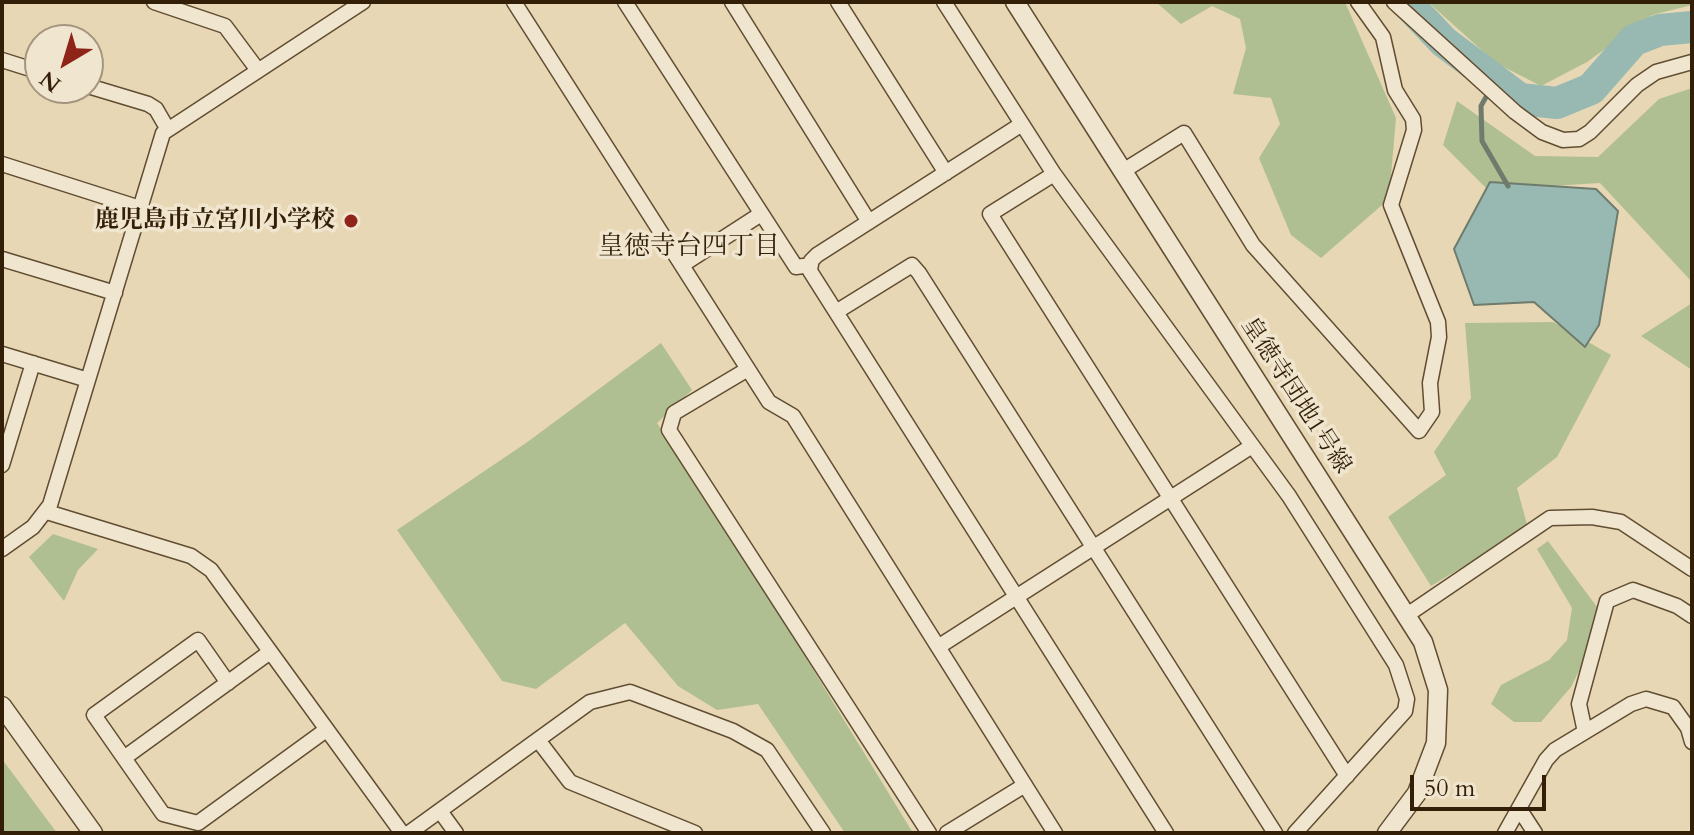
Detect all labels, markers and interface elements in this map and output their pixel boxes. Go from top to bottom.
north arrow [24,24,104,104]
text: N [34,64,67,99]
place label: 鹿児島市立宮川小学校 [95,207,335,235]
marker: 鹿児島市立宮川小学校 [342,212,360,230]
district label: 皇徳寺台四丁目 [598,232,780,264]
street label: 皇徳寺団地1号線 [1234,313,1356,479]
scale bar [1414,759,1550,809]
text: 50 m [1424,772,1475,805]

